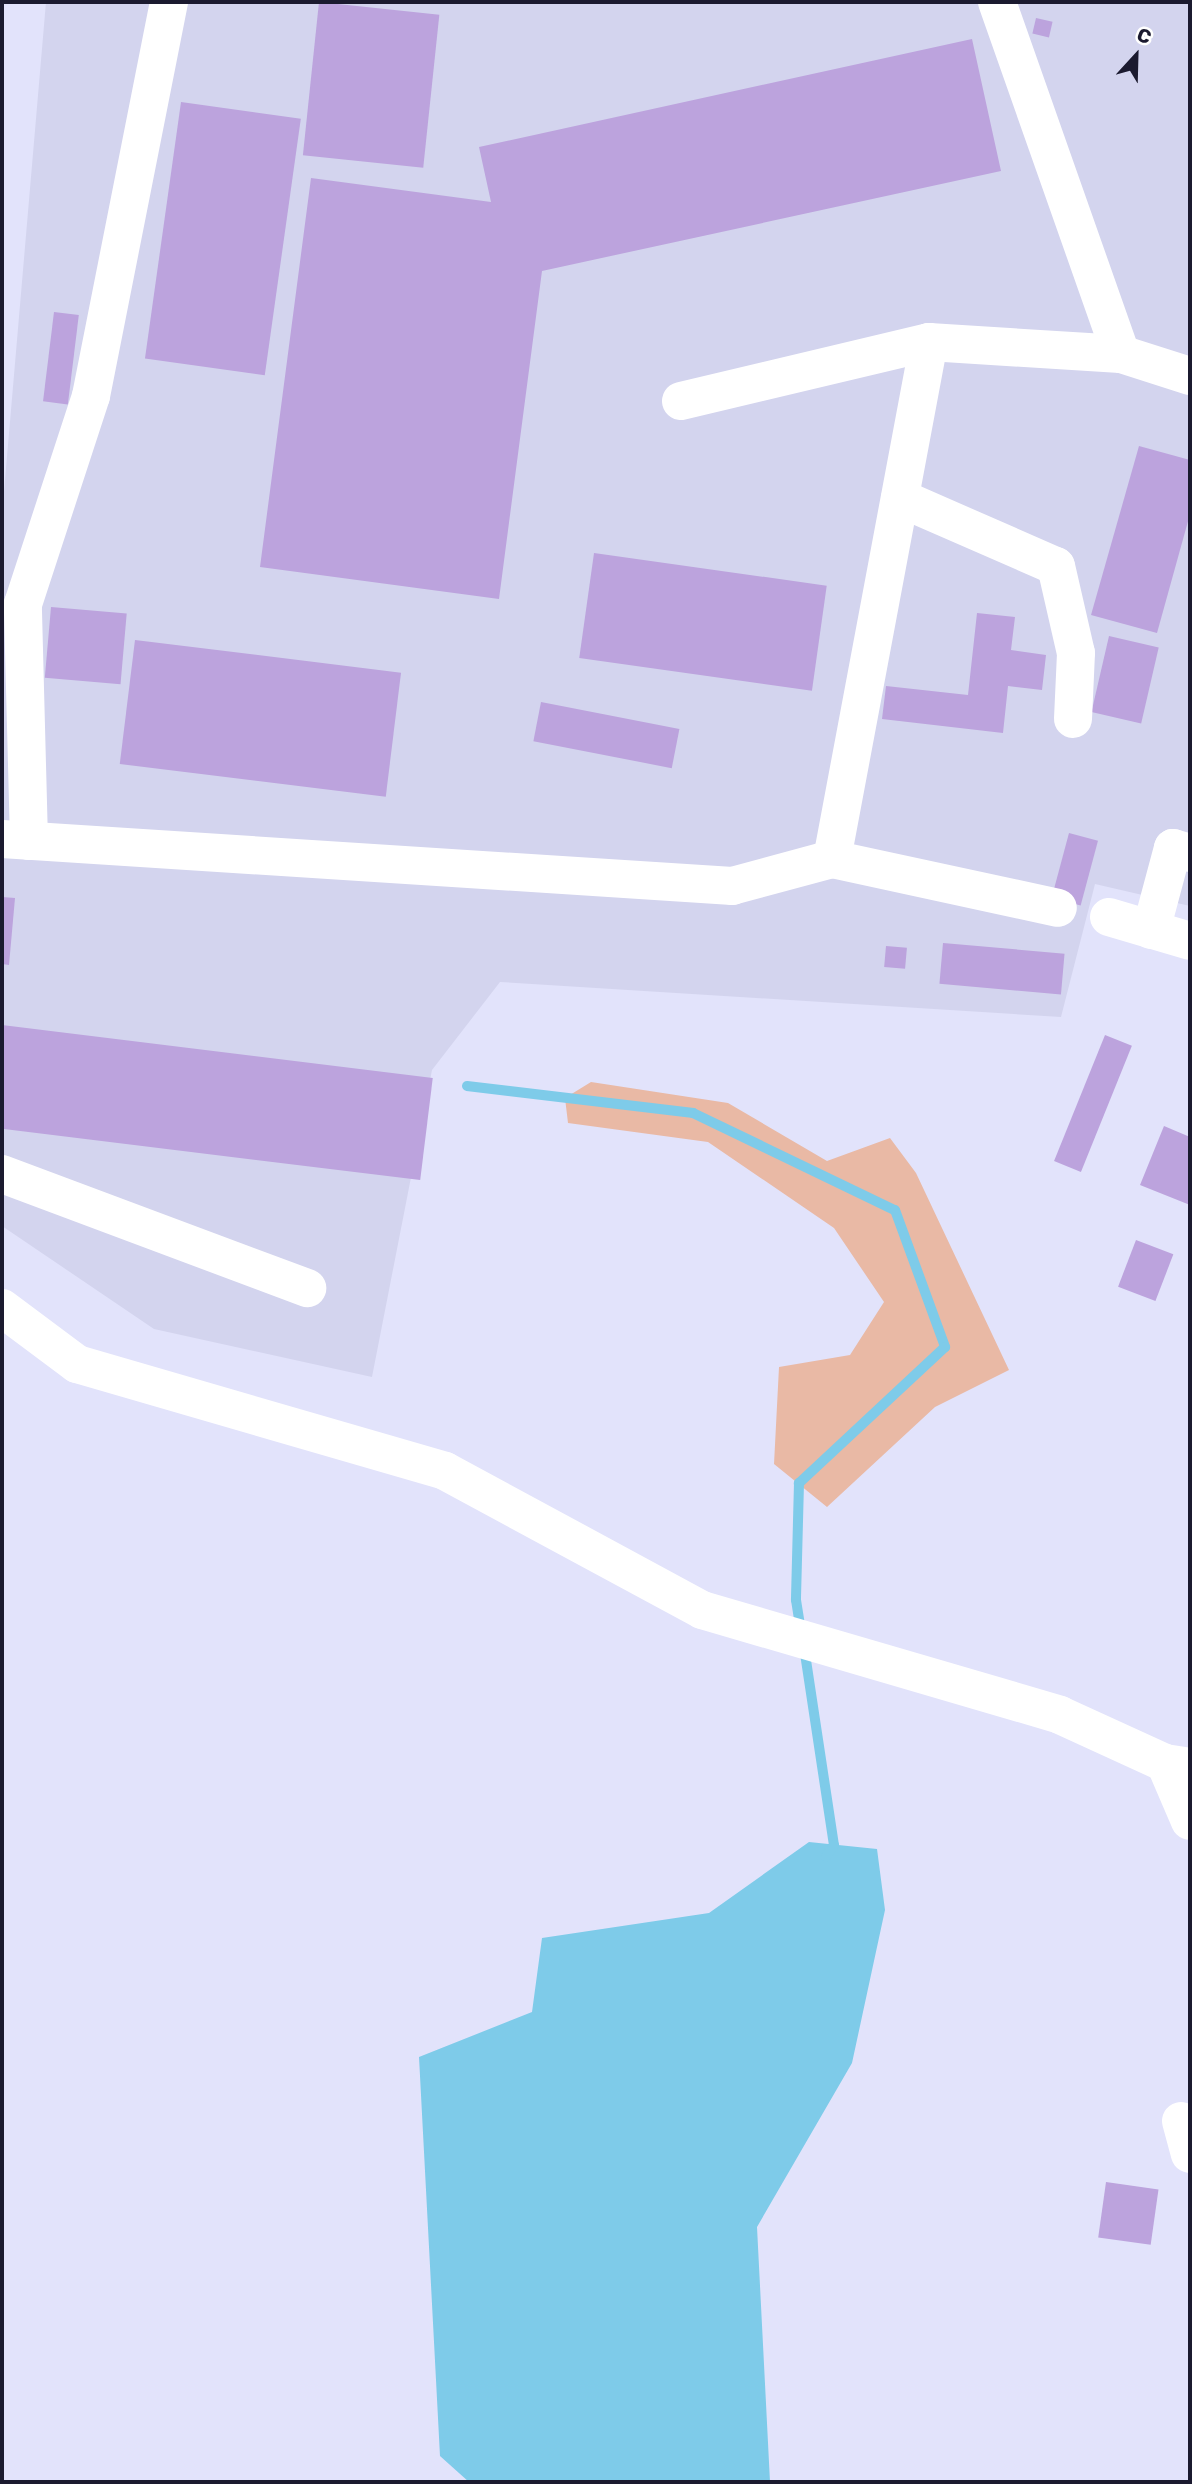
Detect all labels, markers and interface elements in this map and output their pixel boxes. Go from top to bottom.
north arrow [1101,21,1171,91]
text: С [1134,23,1155,49]

